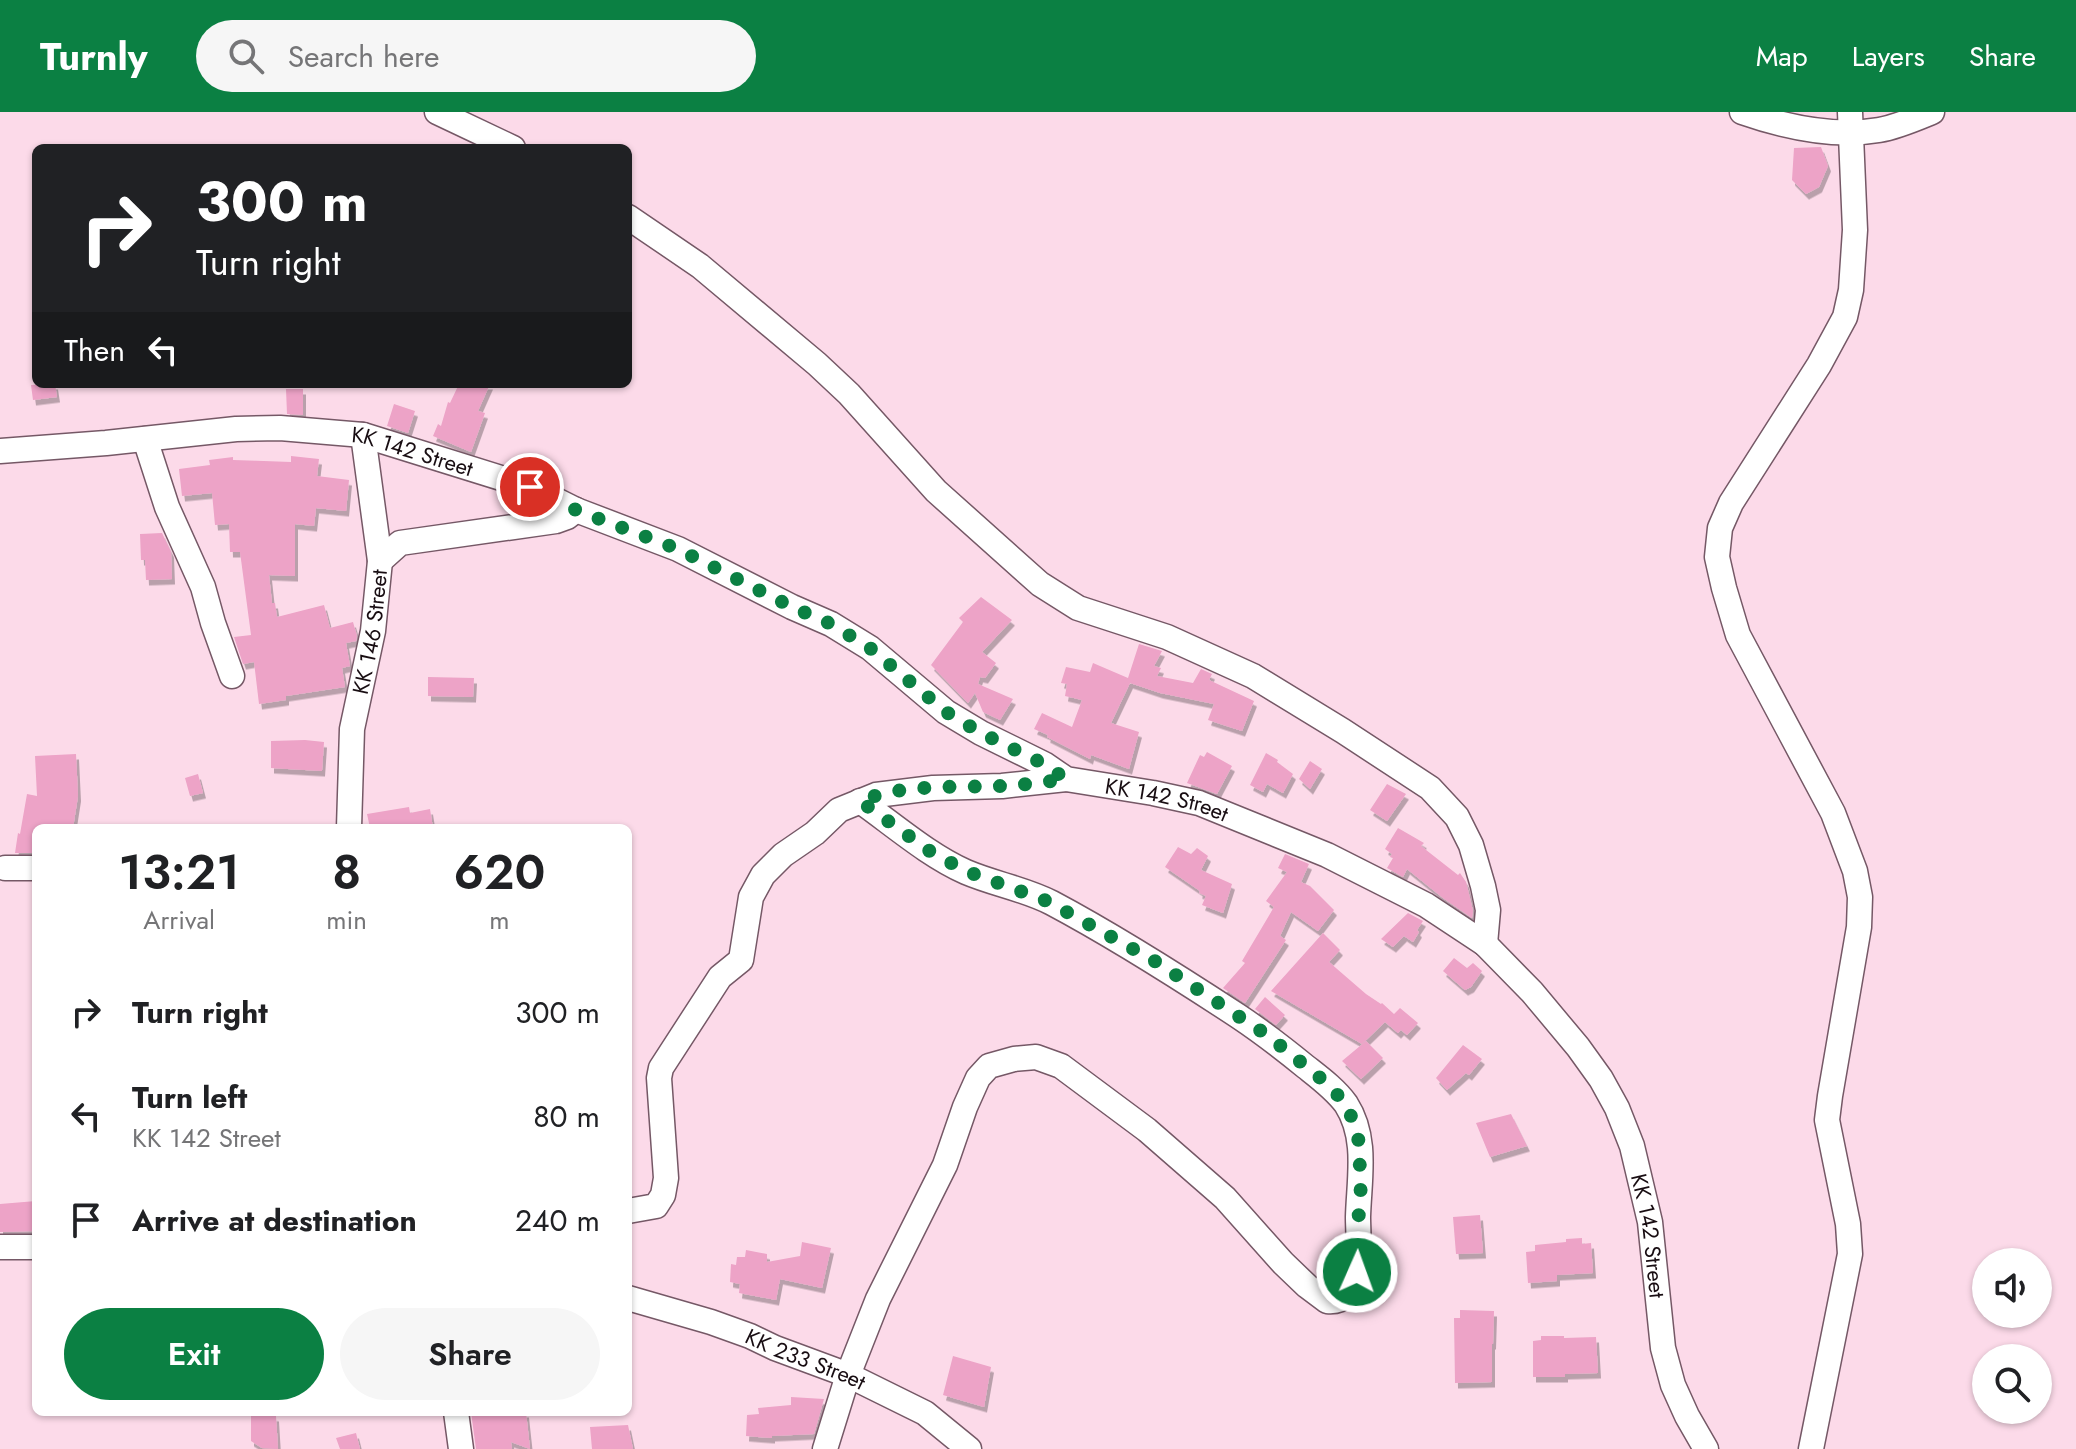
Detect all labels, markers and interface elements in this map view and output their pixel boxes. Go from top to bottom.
search box [196,20,756,92]
text: Turnly [40,29,148,84]
icon: search [224,34,268,78]
text: Search here [288,35,439,78]
text: Map [1756,36,1808,77]
text: Layers [1852,36,1925,77]
text: Share [1969,36,2036,77]
text: 300 m [196,161,368,242]
icon: right [64,176,168,280]
text: Turn right [196,236,341,288]
icon: left [141,328,185,372]
text: Then [64,329,125,372]
street label: KK 142 Street [350,418,478,485]
pin [496,453,564,521]
icon: arrive [508,465,552,509]
street label: KK 146 Street [344,567,395,697]
street label: KK 142 Street [1103,770,1234,830]
text: 13:21 [119,838,240,907]
text: 8 [332,838,361,907]
text: 620 [454,838,545,907]
text: Arrival [143,901,215,939]
text: min [326,901,367,939]
text: m [489,901,510,939]
icon: right [64,990,108,1034]
text: Turn right [132,991,268,1034]
text: 300 m [515,991,600,1034]
text: Turn left [132,1076,247,1119]
icon: left [64,1094,108,1138]
text: 80 m [533,1095,600,1138]
text: KK 142 Street [132,1119,281,1157]
street label: KK 142 Street [1623,1170,1674,1300]
icon: arrive [64,1198,108,1242]
text: Arrive at destination [132,1199,417,1242]
text: 240 m [515,1199,600,1242]
position arrow [1315,1230,1399,1314]
map controls [1972,1248,2052,1424]
button: sound [1972,1248,2052,1328]
button: Exit [64,1308,324,1400]
button: Share [340,1308,600,1400]
street label: KK 233 Street [740,1320,872,1398]
button: search [1972,1344,2052,1424]

